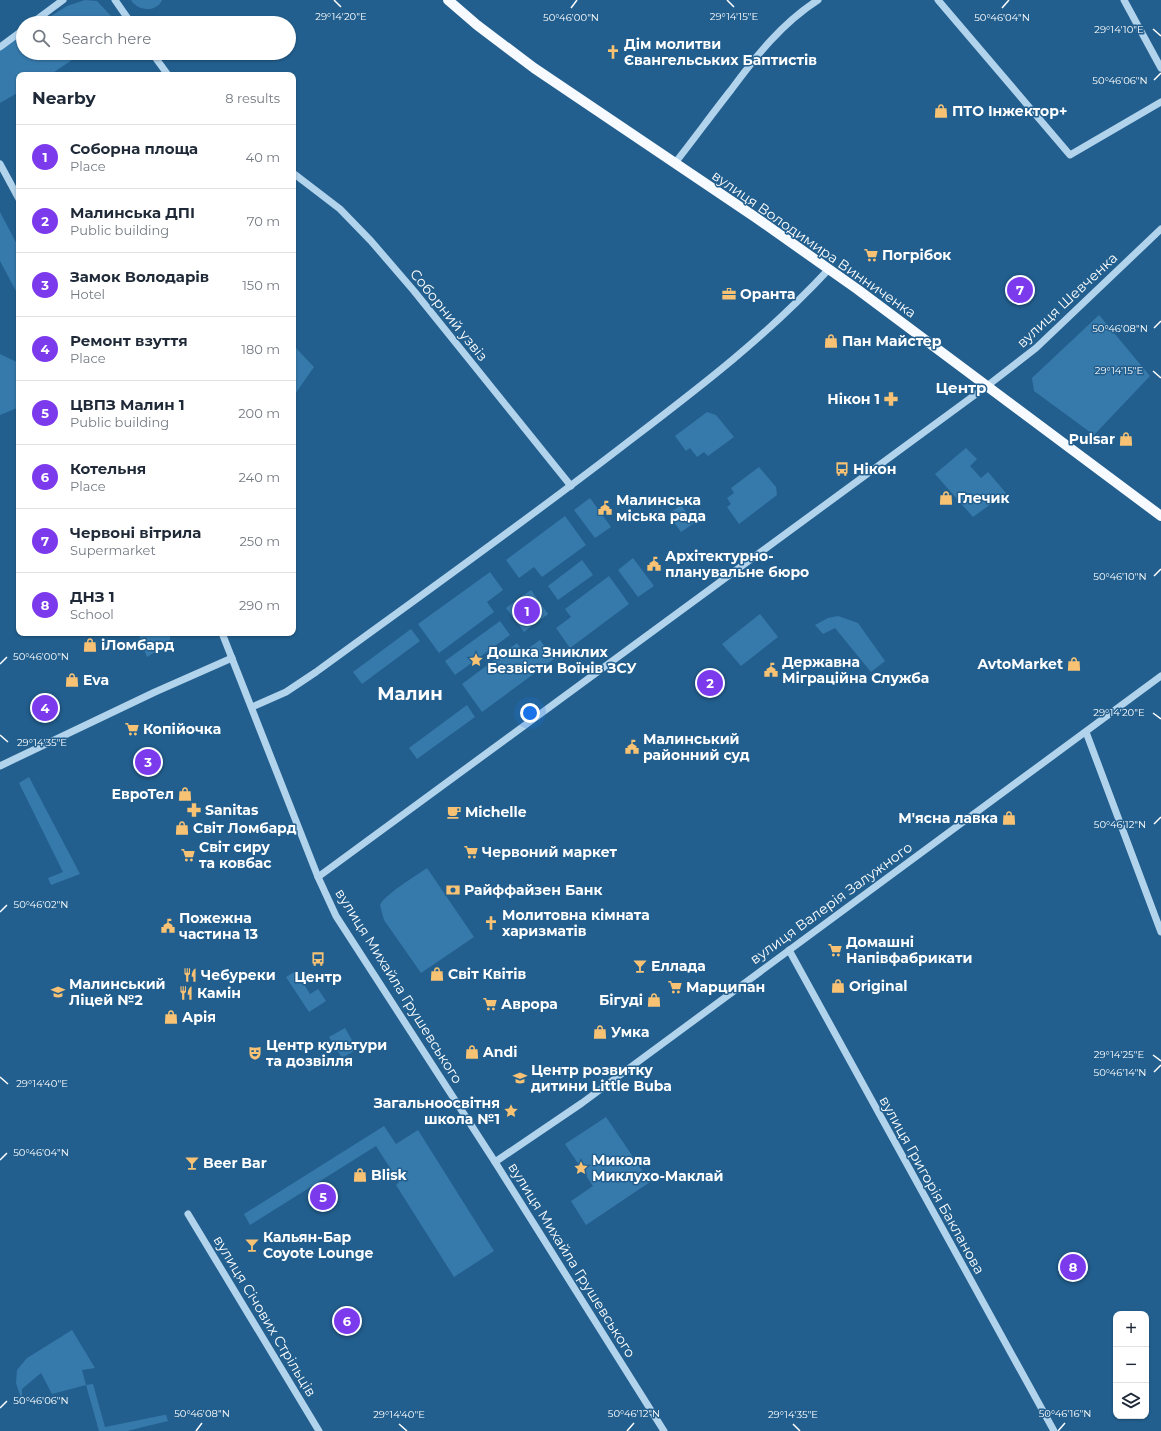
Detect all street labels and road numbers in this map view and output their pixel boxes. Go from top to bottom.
street label: вулиця Володимира Винниченка [708,166,920,322]
street label: вулиця Шевченка [1013,249,1121,351]
street label: Соборний узвіз [406,265,492,365]
street label: вулиця Валерія Залужного [746,838,916,968]
street label: вулиця Михайла Грушевського [331,885,467,1087]
street label: вулиця Григорія Бакланова [875,1093,989,1277]
street label: вулиця Михайла Грушевського [504,1159,640,1361]
street label: вулиця Січових Стрільців [210,1232,320,1400]

